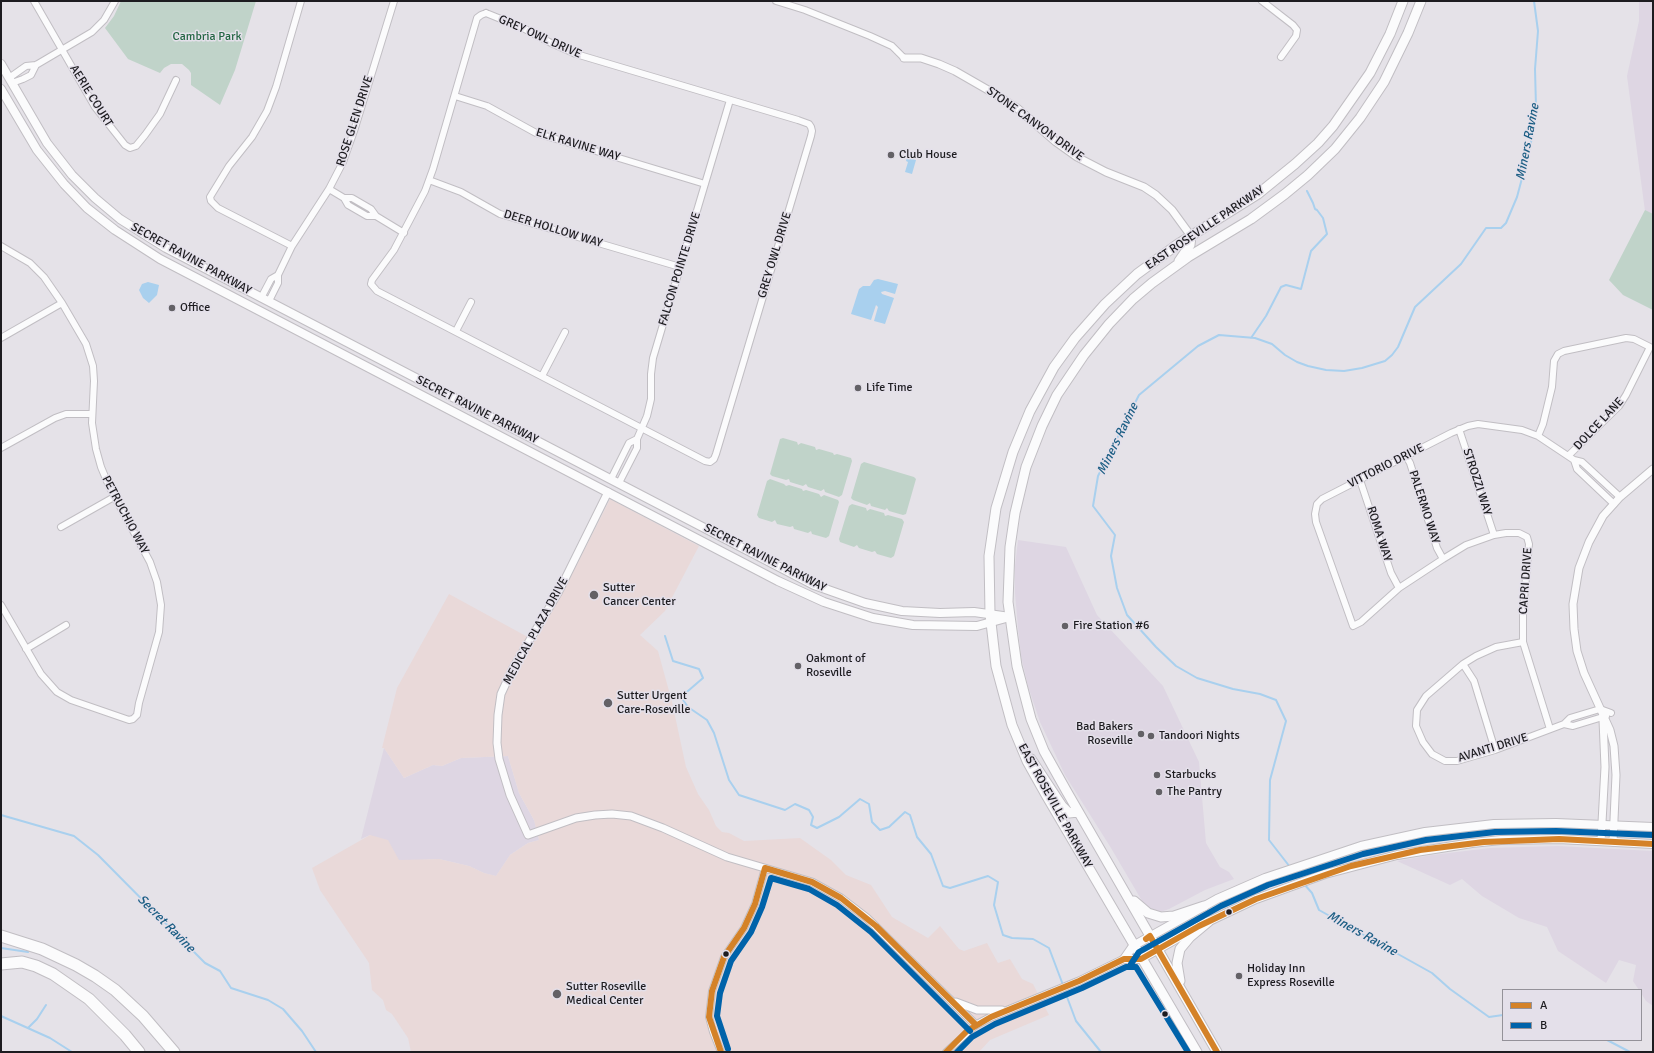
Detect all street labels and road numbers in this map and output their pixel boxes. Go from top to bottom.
street label: GREY OWL DRIVE [496,12,584,62]
street label: AERIE COURT [66,62,116,130]
street label: ROSE GLEN DRIVE [334,74,376,168]
street label: STONE CANYON DRIVE [984,84,1086,164]
street label: ELK RAVINE WAY [534,125,622,165]
street label: EAST ROSEVILLE PARKWAY [1143,183,1267,273]
street label: DEER HOLLOW WAY [502,207,604,251]
street label: FALCON POINTE DRIVE [656,210,704,328]
street label: GREY OWL DRIVE [755,210,795,300]
street label: SECRET RAVINE PARKWAY [128,220,254,298]
street label: SECRET RAVINE PARKWAY [413,373,541,447]
street label: DOLCE LANE [1571,395,1627,453]
street label: VITTORIO DRIVE [1345,441,1427,491]
street label: STROZZI WAY [1459,447,1495,517]
street label: PALERMO WAY [1405,468,1443,546]
street label: PETRUCHIO WAY [98,473,152,557]
street label: ROMA WAY [1363,505,1395,563]
street label: SECRET RAVINE PARKWAY [701,521,829,595]
street label: CAPRI DRIVE [1516,547,1536,615]
street label: MEDICAL PLAZA DRIVE [501,575,571,687]
street label: AVANTI DRIVE [1456,730,1530,766]
street label: EAST ROSEVILLE PARKWAY [1015,741,1095,871]

